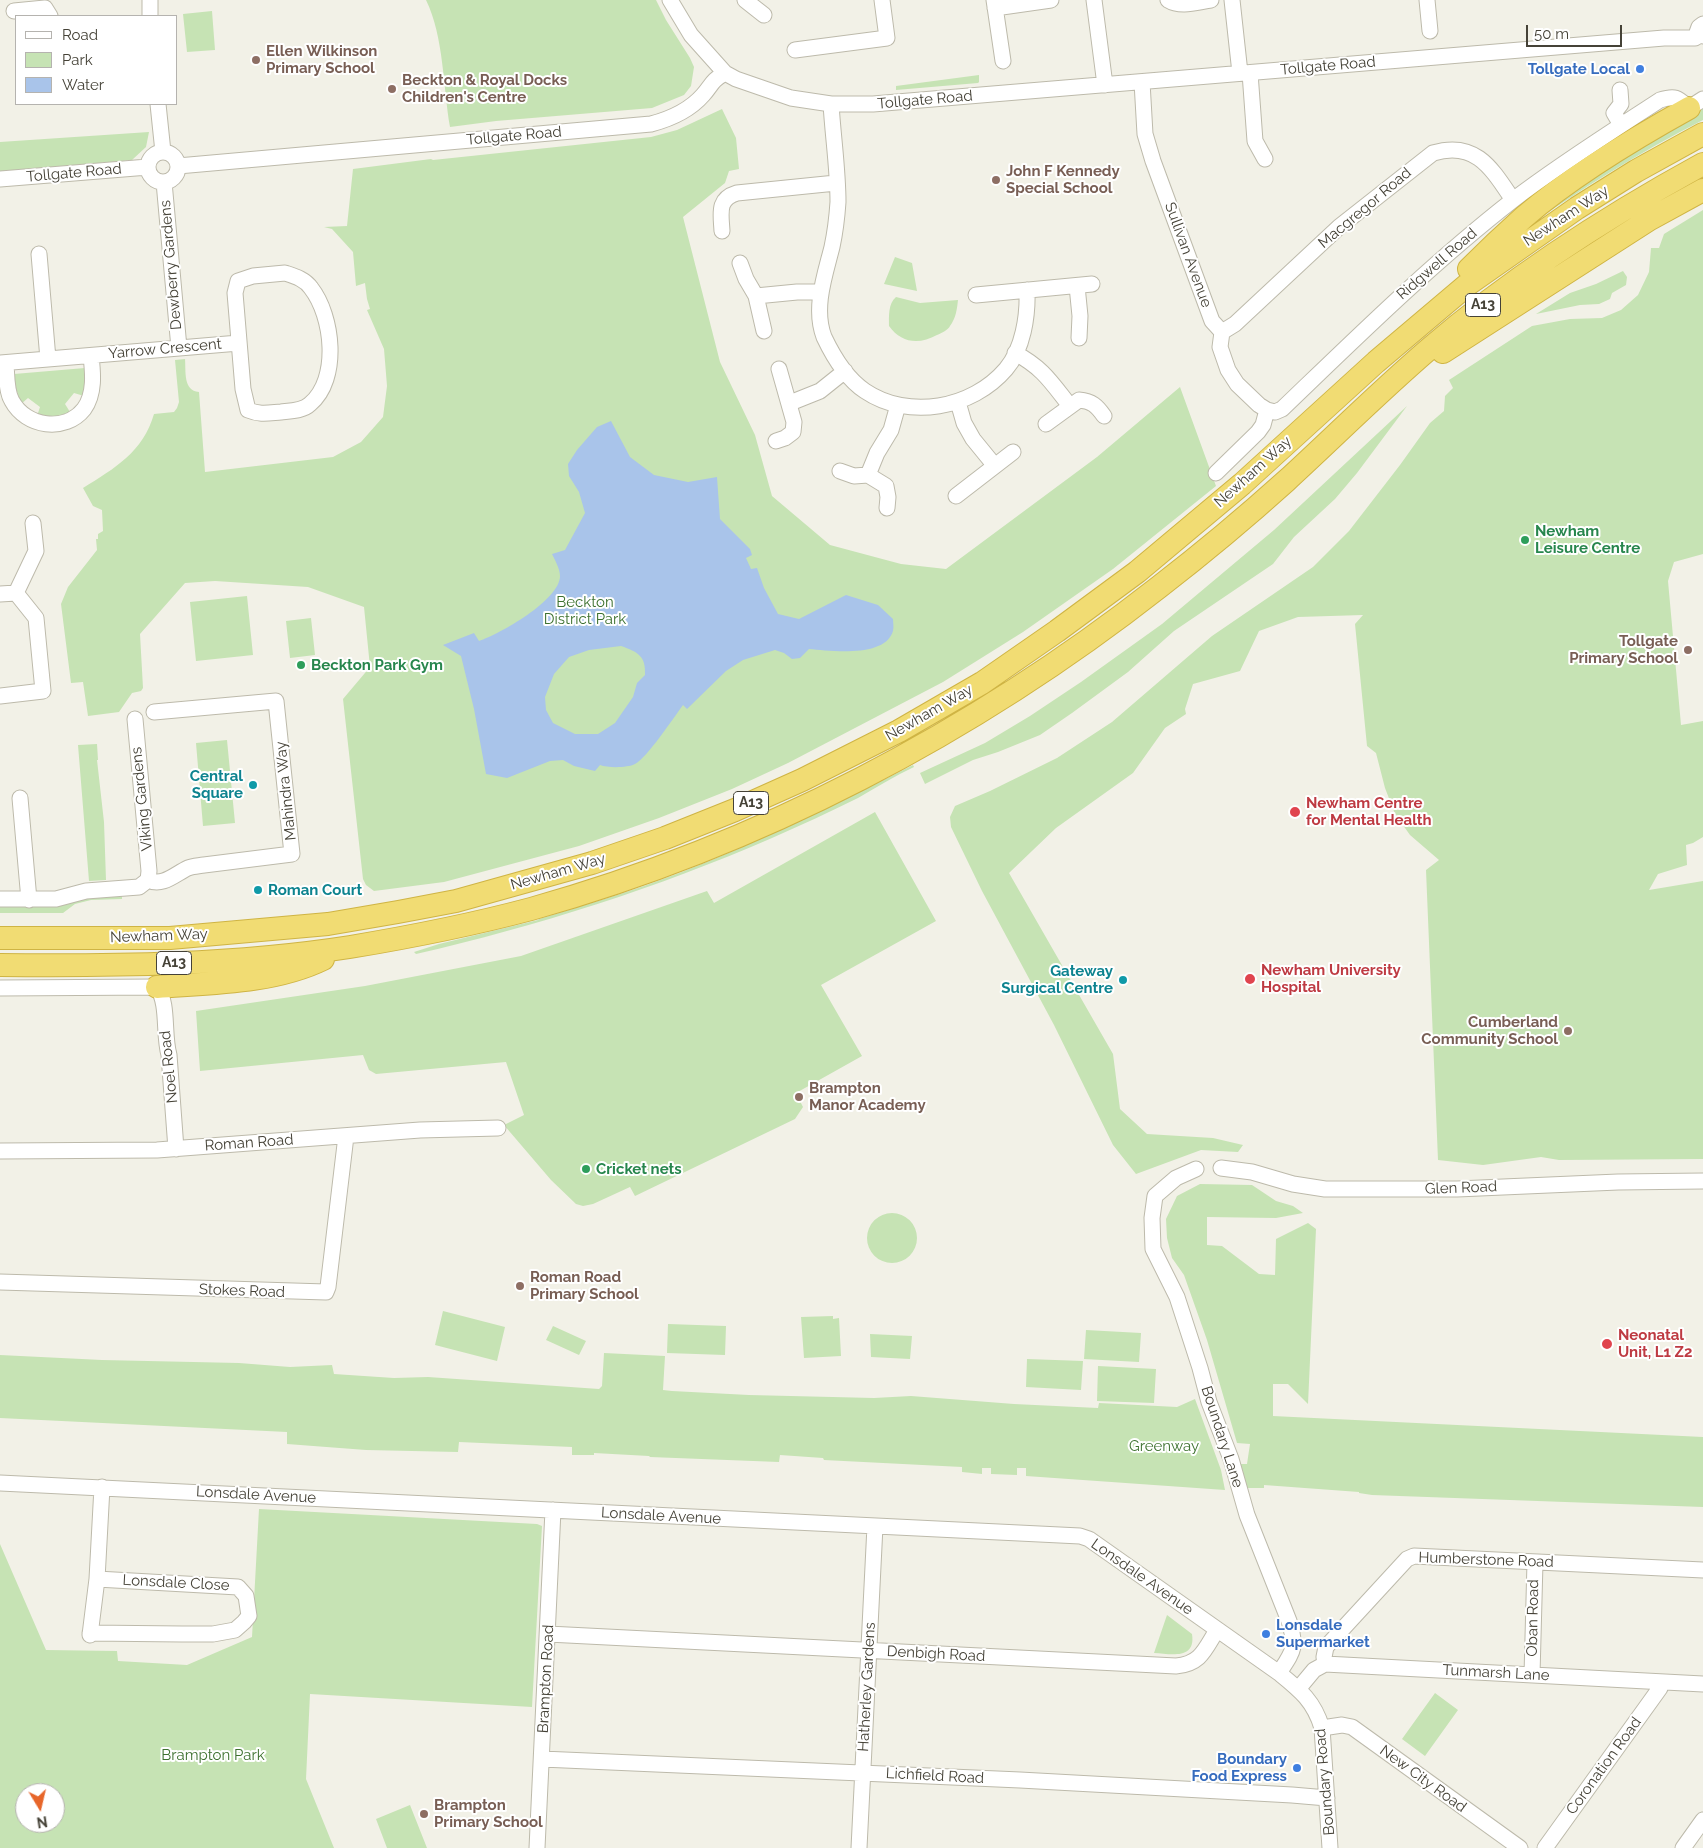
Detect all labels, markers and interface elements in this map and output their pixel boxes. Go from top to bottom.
legend [15,15,178,105]
scale bar [1528,15,1624,47]
text: 50 m [1534,25,1569,43]
text: Road [62,26,98,44]
place label: Ellen Wilkinson Primary School [266,42,377,77]
text: Park [62,51,93,69]
street label: Tollgate Road [1280,53,1376,79]
marker: Ellen Wilkinson Primary School [250,54,262,66]
place label: Tollgate Local [1528,60,1630,78]
marker: Tollgate Local [1634,63,1646,75]
place label: Beckton & Royal Docks Children's Centre [402,71,567,106]
text: Water [62,76,104,94]
marker: Beckton & Royal Docks Children's Centre [386,83,398,95]
street label: Tollgate Road [877,87,973,113]
street label: Tollgate Road [466,123,562,149]
street label: Tollgate Road [26,160,122,186]
place label: John F Kennedy Special School [1006,162,1120,197]
street label: Macgregor Road [1315,164,1415,252]
marker: John F Kennedy Special School [990,174,1002,186]
street label: Newham Way [1520,182,1612,250]
street label: Dewberry Gardens [156,199,186,331]
street label: Sullivan Avenue [1161,200,1215,310]
street label: Ridgwell Road [1393,224,1481,304]
road number: A13 [1466,294,1500,316]
street label: Yarrow Crescent [108,335,222,363]
street label: Newham Way [1211,433,1295,511]
place label: Newham Leisure Centre [1535,522,1640,557]
marker: Newham Leisure Centre [1519,534,1531,546]
park label: Beckton District Park [544,593,626,628]
place label: Tollgate Primary School [1569,632,1678,667]
marker: Tollgate Primary School [1682,644,1694,656]
place label: Beckton Park Gym [311,656,443,674]
marker: Beckton Park Gym [295,659,307,671]
street label: Newham Way [882,681,976,745]
street label: Mahindra Way [272,741,300,841]
street label: Viking Gardens [128,746,156,852]
place label: Central Square [190,767,243,802]
marker: Central Square [247,779,259,791]
road number: A13 [734,791,768,814]
place label: Newham Centre for Mental Health [1306,794,1432,829]
marker: Newham Centre for Mental Health [1288,805,1302,819]
street label: Newham Way [509,850,607,894]
place label: Roman Court [268,881,362,899]
marker: Roman Court [252,884,264,896]
street label: Newham Way [110,925,208,947]
road number: A13 [156,951,192,974]
place label: Newham University Hospital [1261,961,1401,996]
place label: Gateway Surgical Centre [1001,962,1113,997]
marker: Newham University Hospital [1243,972,1257,986]
marker: Gateway Surgical Centre [1117,974,1129,986]
place label: Cumberland Community School [1421,1013,1558,1048]
marker: Cumberland Community School [1562,1025,1574,1037]
street label: Noel Road [156,1030,182,1104]
place label: Brampton Manor Academy [809,1079,926,1114]
marker: Brampton Manor Academy [793,1091,805,1103]
street label: Roman Road [204,1131,294,1155]
place label: Cricket nets [596,1160,682,1178]
marker: Cricket nets [580,1163,592,1175]
street label: Glen Road [1425,1178,1497,1198]
place label: Roman Road Primary School [530,1268,639,1303]
marker: Roman Road Primary School [514,1280,526,1292]
street label: Stokes Road [199,1281,285,1301]
place label: Neonatal Unit, L1 Z2 [1618,1326,1692,1361]
marker: Neonatal Unit, L1 Z2 [1600,1337,1614,1351]
street label: Boundary Lane [1197,1384,1247,1490]
park label: Greenway [1129,1437,1199,1455]
street label: Lonsdale Avenue [195,1483,317,1507]
street label: Lonsdale Avenue [600,1504,722,1528]
street label: Lonsdale Avenue [1088,1535,1196,1619]
street label: Humberstone Road [1418,1549,1554,1571]
street label: Lonsdale Close [122,1571,230,1595]
street label: Oban Road [1523,1579,1543,1657]
place label: Lonsdale Supermarket [1276,1616,1370,1651]
street label: Hatherley Gardens [855,1622,879,1752]
street label: Brampton Road [534,1624,558,1734]
marker: Lonsdale Supermarket [1260,1628,1272,1640]
street label: Denbigh Road [886,1642,986,1666]
street label: Tunmarsh Lane [1442,1661,1550,1685]
street label: Coronation Road [1563,1714,1645,1818]
street label: Boundary Road [1311,1728,1339,1836]
street label: New City Road [1376,1742,1470,1816]
park label: Brampton Park [161,1746,265,1764]
place label: Boundary Food Express [1191,1750,1287,1785]
marker: Boundary Food Express [1291,1762,1303,1774]
street label: Lichfield Road [885,1764,985,1788]
north arrow [15,1783,65,1833]
place label: Brampton Primary School [434,1796,543,1831]
marker: Brampton Primary School [418,1808,430,1820]
text: N [36,1813,49,1831]

